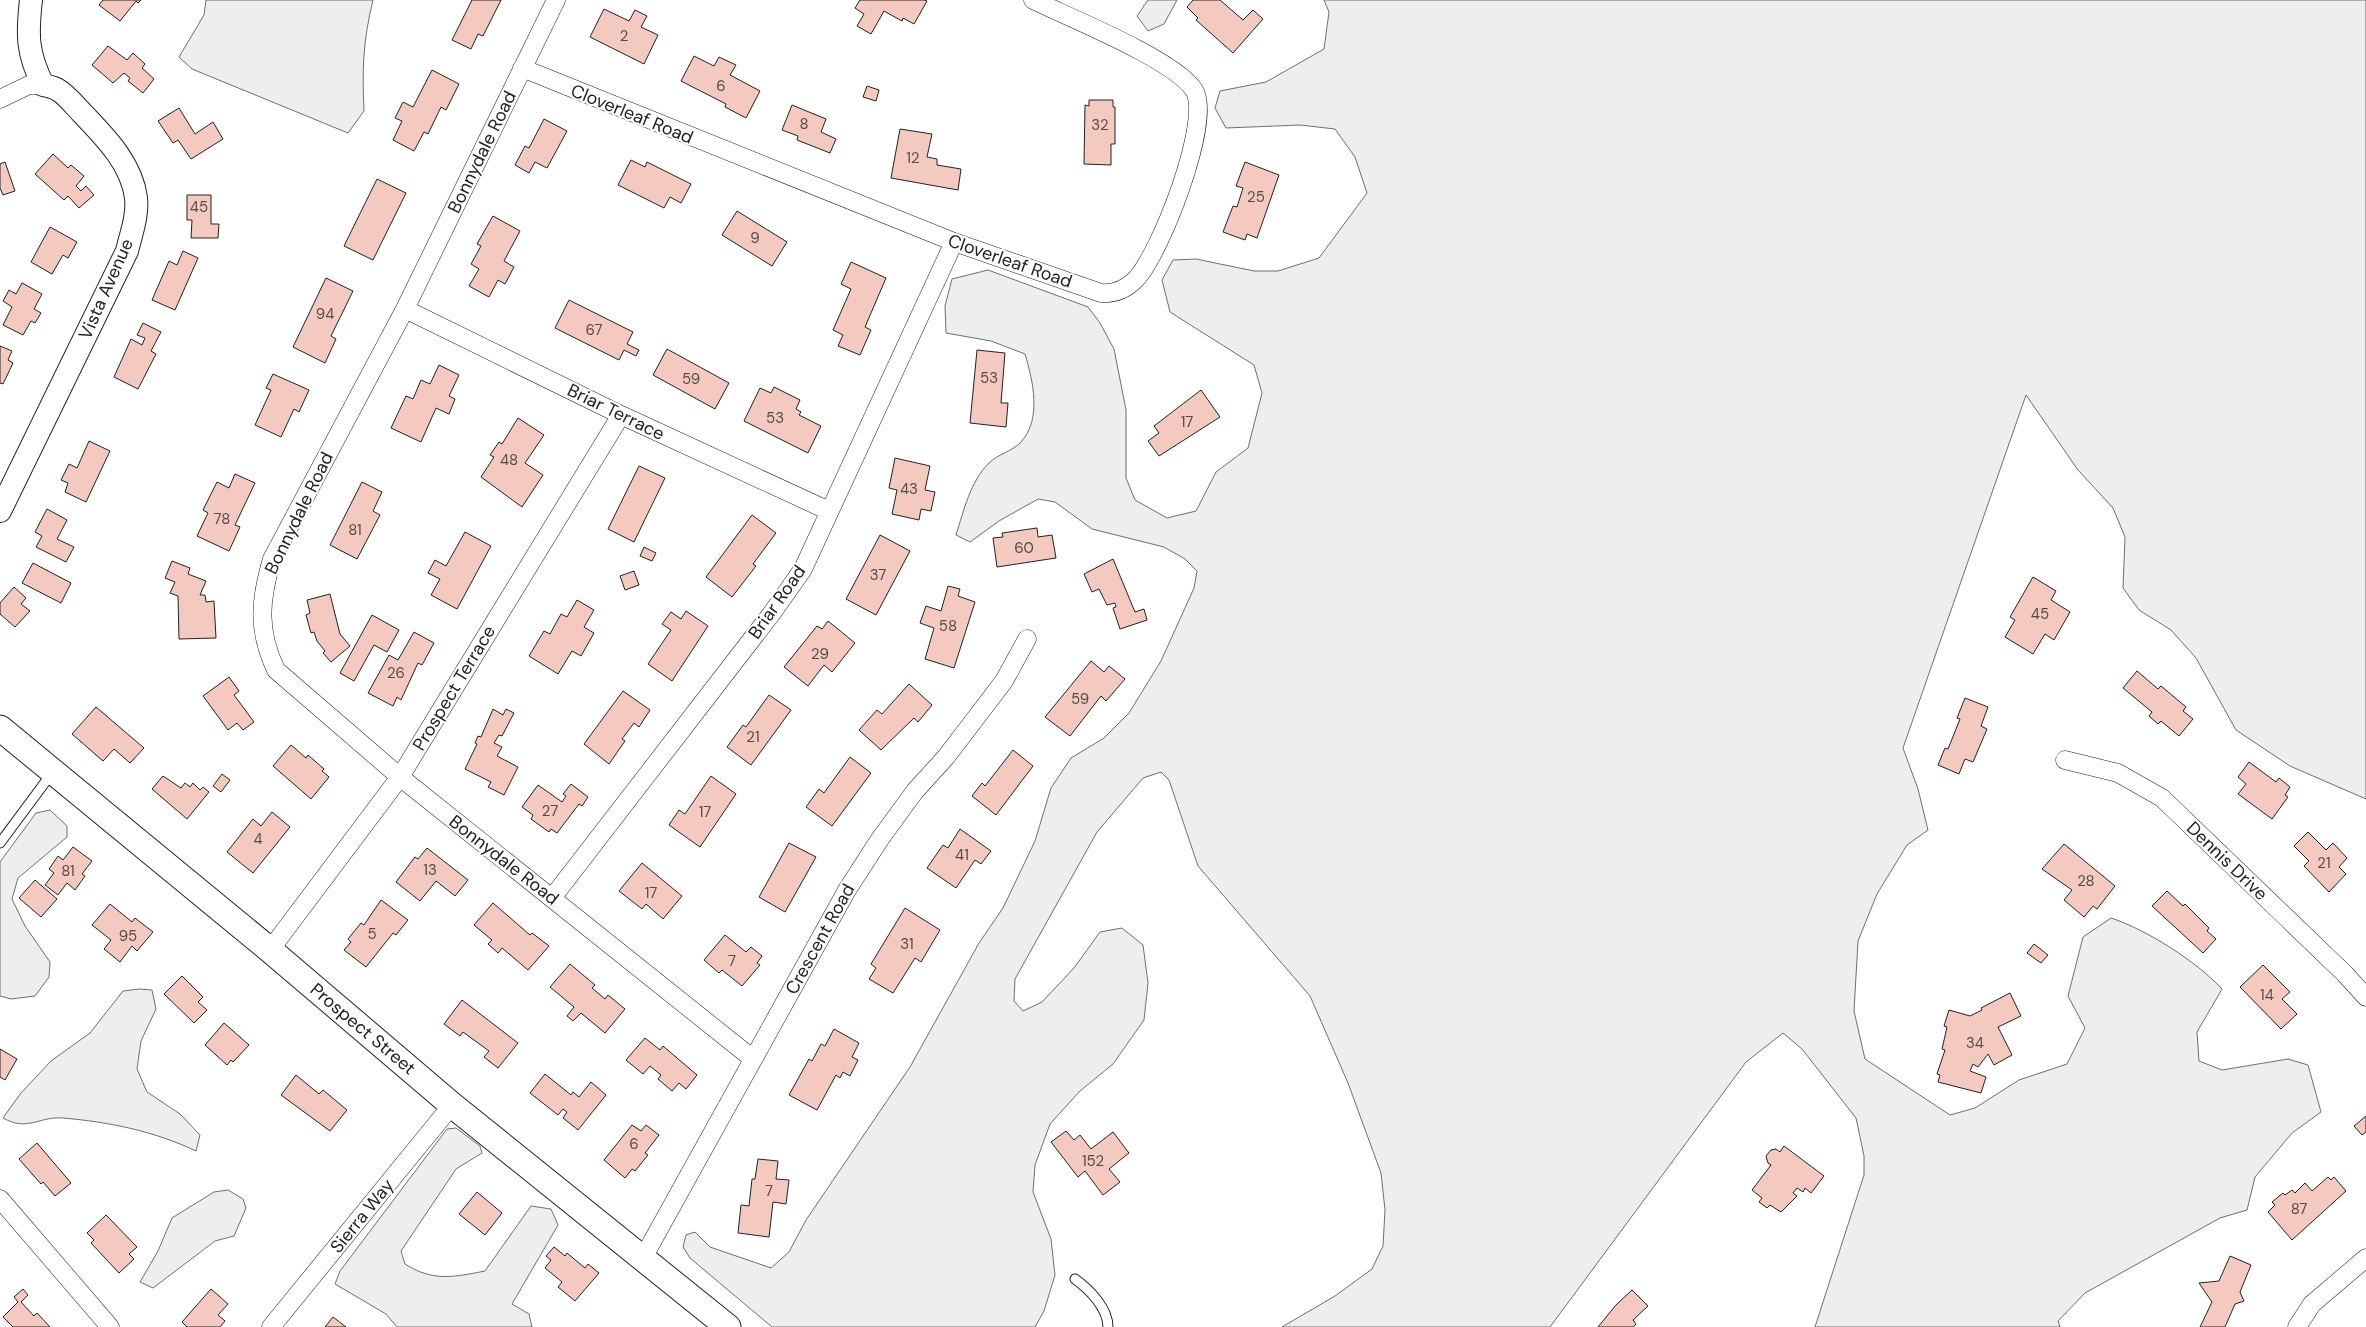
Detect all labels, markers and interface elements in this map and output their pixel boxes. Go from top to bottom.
house number: 2 [620,26,628,46]
house number: 6 [716,76,726,96]
street label: Cloverleaf Road [567,79,697,149]
street label: Bonnydale Road [442,87,522,217]
house number: 8 [799,114,809,134]
house number: 32 [1091,115,1109,135]
house number: 12 [906,148,920,168]
house number: 25 [1247,187,1265,207]
house number: 45 [190,197,208,217]
house number: 9 [750,228,760,248]
street label: Cloverleaf Road [945,229,1075,293]
street label: Vista Avenue [73,235,139,343]
house number: 94 [316,304,334,324]
house number: 67 [585,320,603,340]
house number: 53 [980,368,998,388]
house number: 59 [682,369,700,389]
street label: Briar Terrace [563,378,669,446]
house number: 53 [766,408,784,428]
house number: 17 [1181,412,1193,432]
street label: Bonnydale Road [259,448,339,578]
house number: 48 [500,450,518,470]
house number: 43 [900,479,918,499]
house number: 78 [214,509,230,529]
house number: 81 [348,520,362,540]
house number: 60 [1014,538,1034,558]
street label: Briar Road [743,560,811,644]
house number: 37 [870,565,886,585]
house number: 45 [2031,604,2049,624]
house number: 58 [939,616,957,636]
street label: Prospect Terrace [407,621,501,755]
house number: 29 [811,644,829,664]
house number: 26 [387,663,405,683]
house number: 59 [1071,689,1089,709]
house number: 21 [746,727,760,747]
house number: 27 [542,801,558,821]
house number: 17 [699,802,711,822]
street label: Bonnydale Road [444,810,564,910]
street label: Dennis Drive [2181,816,2273,906]
house number: 4 [253,829,263,849]
house number: 41 [955,845,969,865]
house number: 21 [2317,853,2331,873]
house number: 13 [423,860,437,880]
house number: 81 [61,861,75,881]
house number: 28 [2077,871,2095,891]
street label: Crescent Road [780,879,860,999]
house number: 17 [645,883,657,903]
house number: 5 [367,924,377,944]
house number: 95 [119,926,137,946]
house number: 31 [900,934,914,954]
house number: 7 [728,951,736,971]
street label: Prospect Street [305,978,421,1080]
house number: 14 [2260,985,2274,1005]
house number: 34 [1966,1033,1984,1053]
house number: 6 [629,1134,639,1154]
house number: 152 [1082,1151,1104,1171]
street label: Sierra Way [325,1174,399,1258]
house number: 7 [765,1181,773,1201]
house number: 87 [2291,1199,2307,1219]

